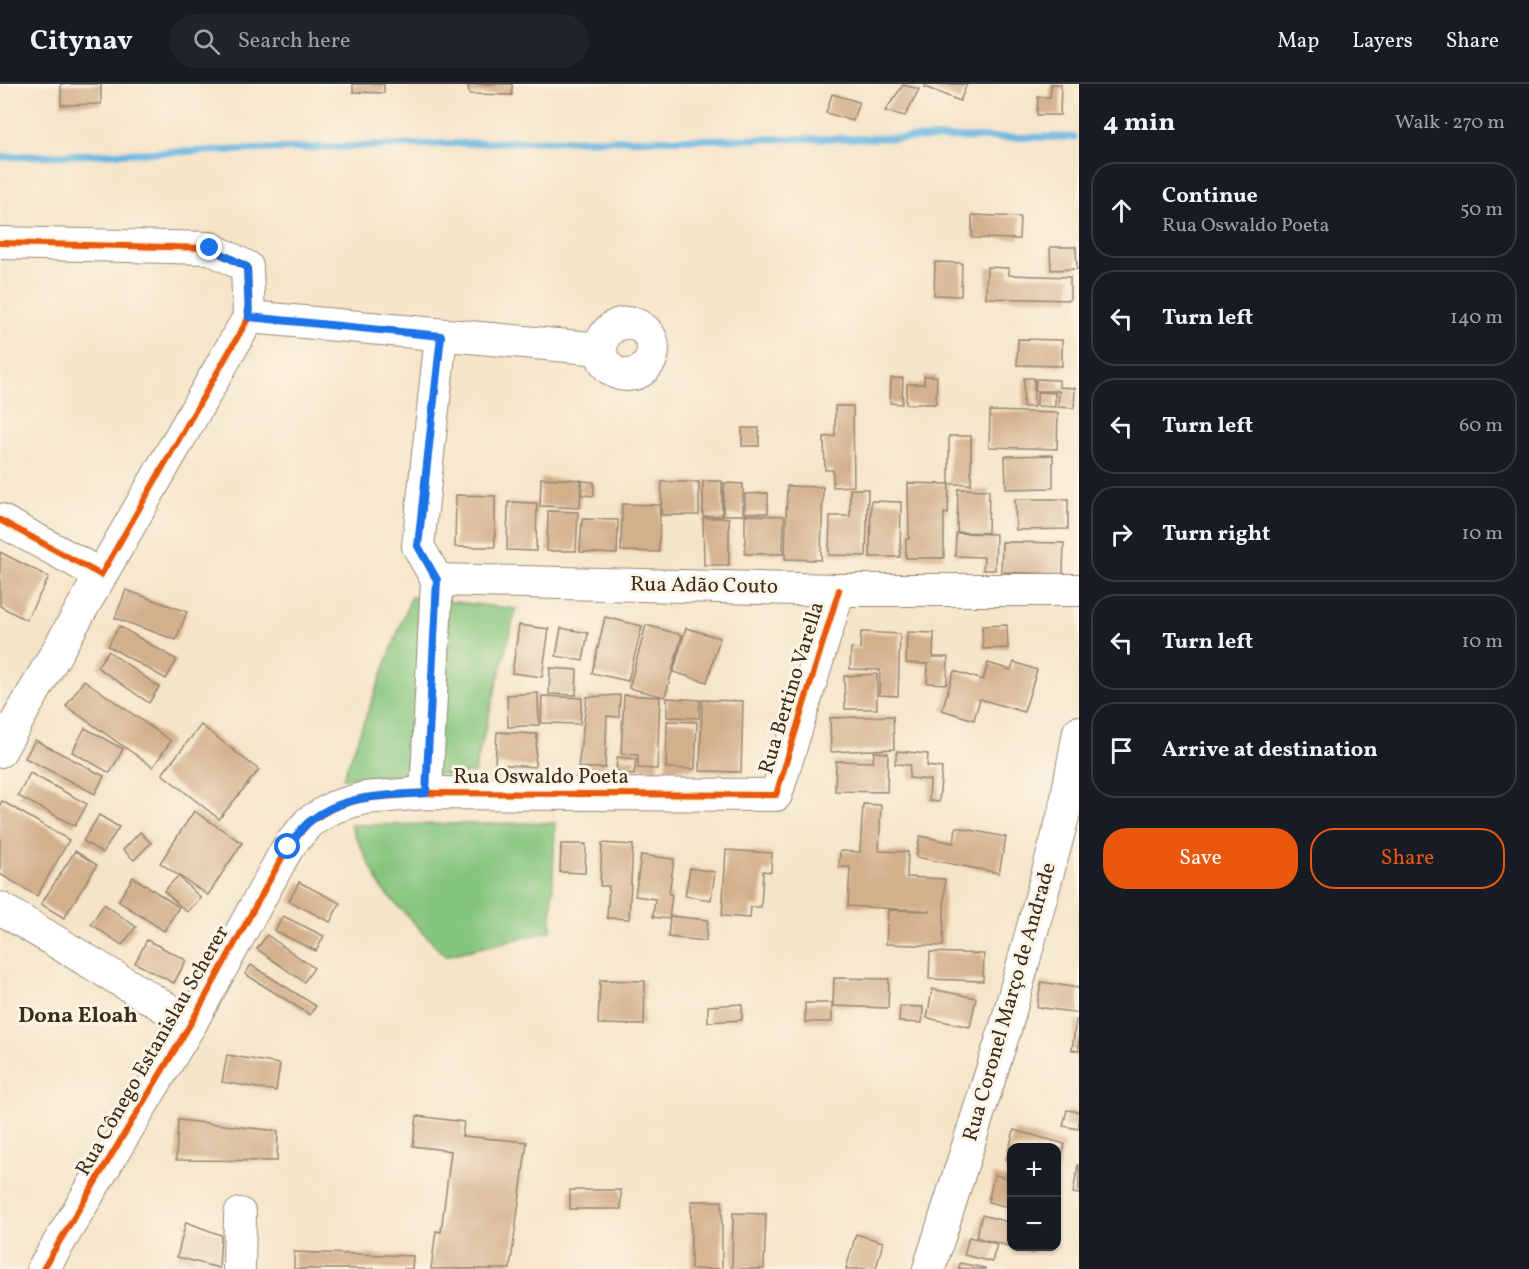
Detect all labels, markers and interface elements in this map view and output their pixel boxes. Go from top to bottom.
search box [169,14,589,68]
text: Citynav [30,22,133,61]
icon: search [190,25,223,58]
text: Search here [238,26,350,57]
text: Map [1277,27,1319,56]
text: Layers [1352,27,1413,56]
text: Share [1446,27,1499,56]
text: 4 min [1103,105,1175,141]
text: Walk · 270 m [1395,109,1505,137]
text: Continue [1162,181,1258,212]
icon: ahead [1105,194,1138,227]
text: 50 m [1460,196,1503,224]
text: Rua Oswaldo Poeta [1162,212,1329,240]
route end [196,234,222,260]
icon: left [1105,302,1138,335]
text: Turn left [1162,303,1253,334]
text: 140 m [1450,304,1503,332]
icon: left [1105,410,1138,443]
text: Turn left [1162,411,1253,442]
text: 60 m [1459,412,1503,440]
icon: right [1105,518,1138,551]
text: Turn right [1162,519,1270,550]
text: 10 m [1462,520,1503,548]
street label: Rua Adão Couto [630,570,778,602]
street label: Rua Bertino Varella [752,598,832,778]
icon: left [1105,626,1138,659]
text: Turn left [1162,627,1253,658]
text: 10 m [1462,628,1503,656]
icon: arrive [1105,734,1138,767]
text: Arrive at destination [1162,735,1378,766]
street label: Rua Oswaldo Poeta [453,763,629,792]
button: Save [1103,828,1298,889]
button: Share [1310,828,1505,889]
route start [274,833,300,859]
street label: Rua Coronel Março de Andrade [956,859,1064,1145]
street label: Rua Cônego Estanislau Scherer [69,920,237,1182]
district label: Dona Eloah [18,1001,138,1032]
map controls [1007,1143,1061,1251]
button: + [1007,1143,1061,1197]
button: − [1007,1197,1061,1251]

